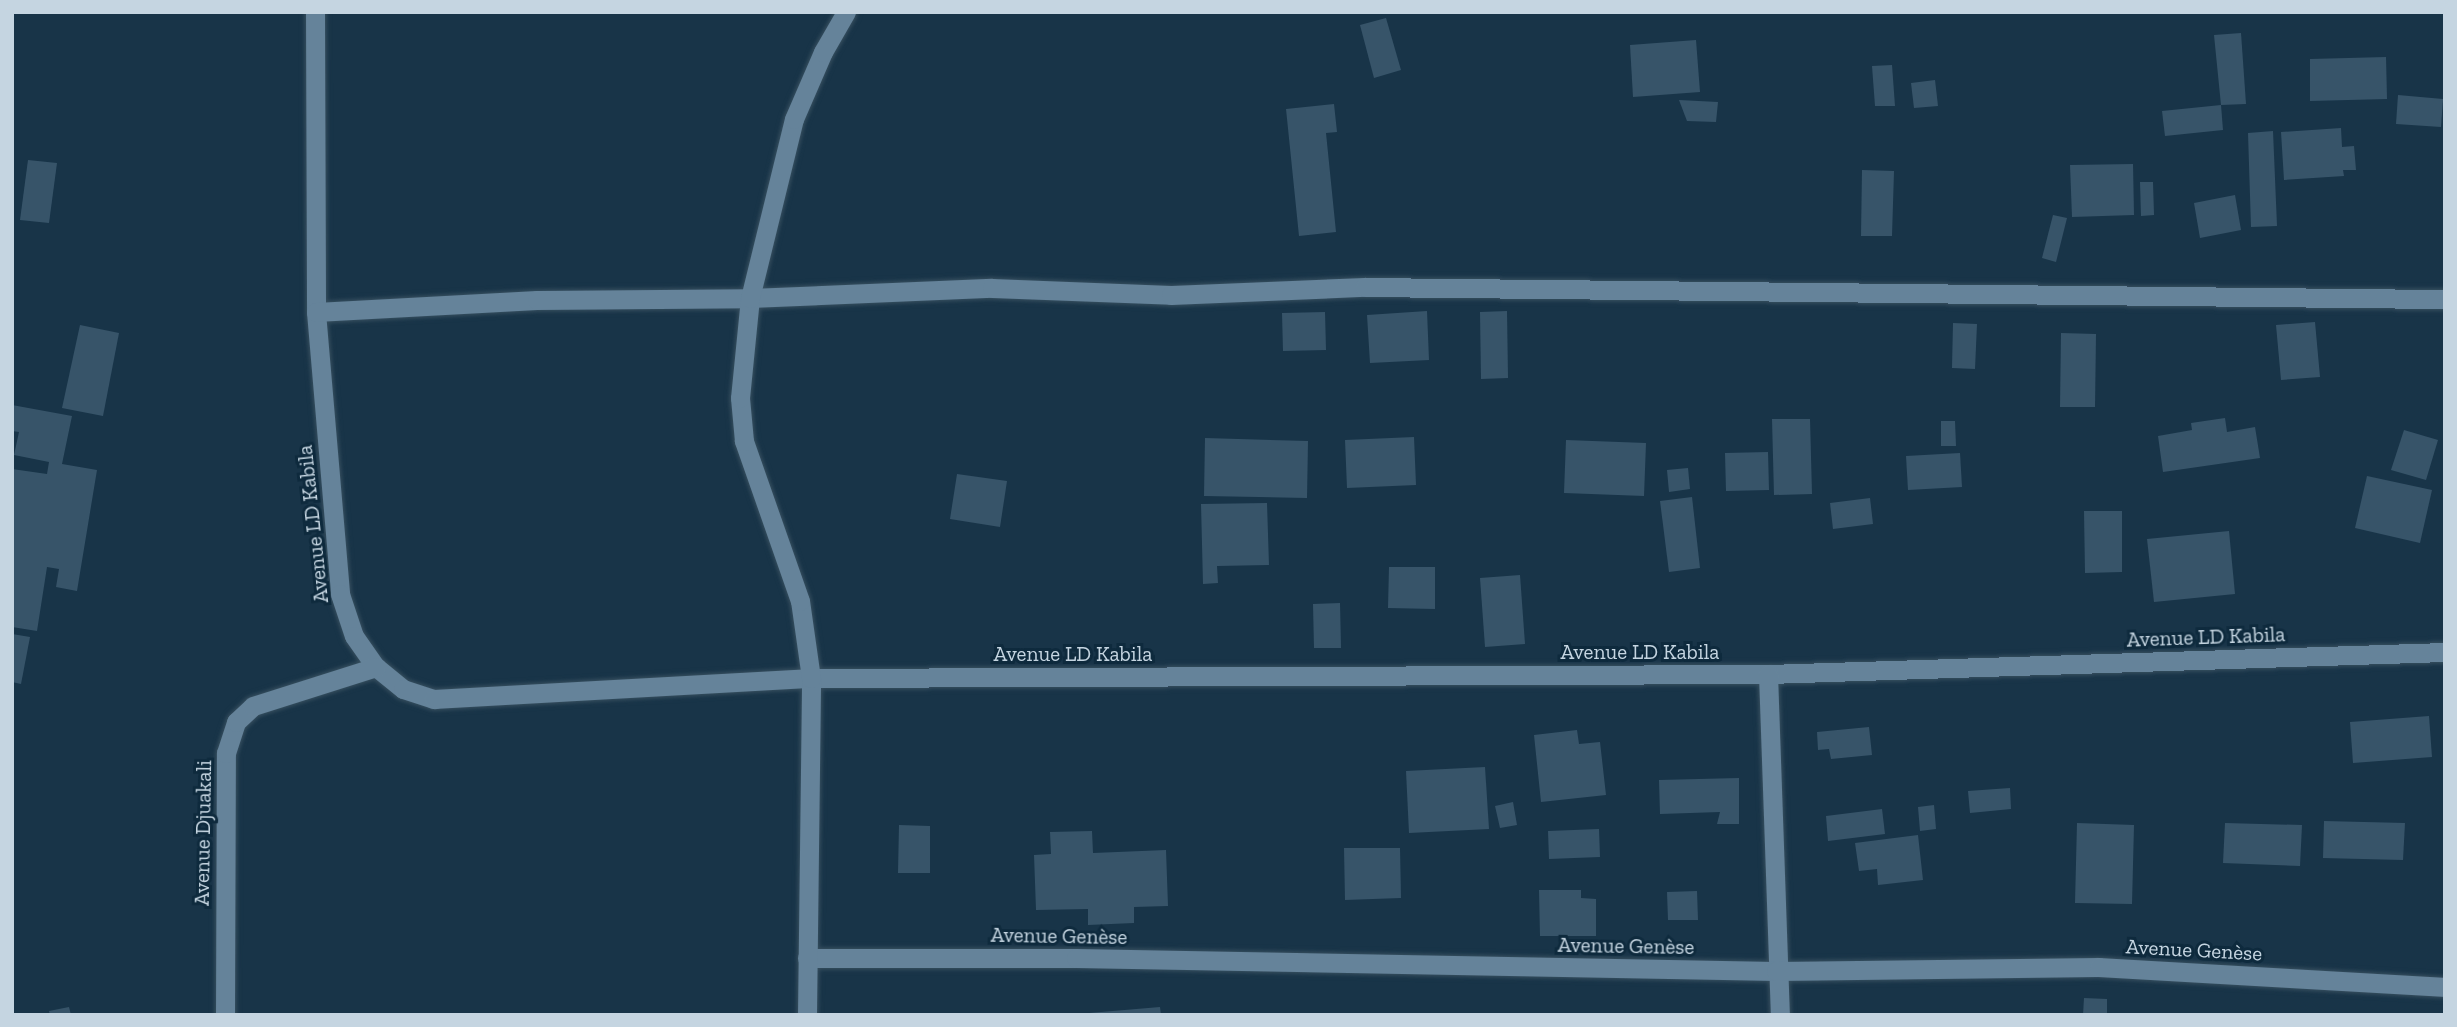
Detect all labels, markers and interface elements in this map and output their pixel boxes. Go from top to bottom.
street label: Avenue LD Kabila [292,444,334,604]
street label: Avenue LD Kabila [2126,622,2286,652]
street label: Avenue LD Kabila [1561,639,1719,665]
street label: Avenue LD Kabila [994,641,1152,667]
street label: Avenue Djuakali [189,760,217,906]
street label: Avenue Genèse [990,922,1128,950]
street label: Avenue Genèse [1557,932,1695,960]
street label: Avenue Genèse [2125,934,2263,966]

